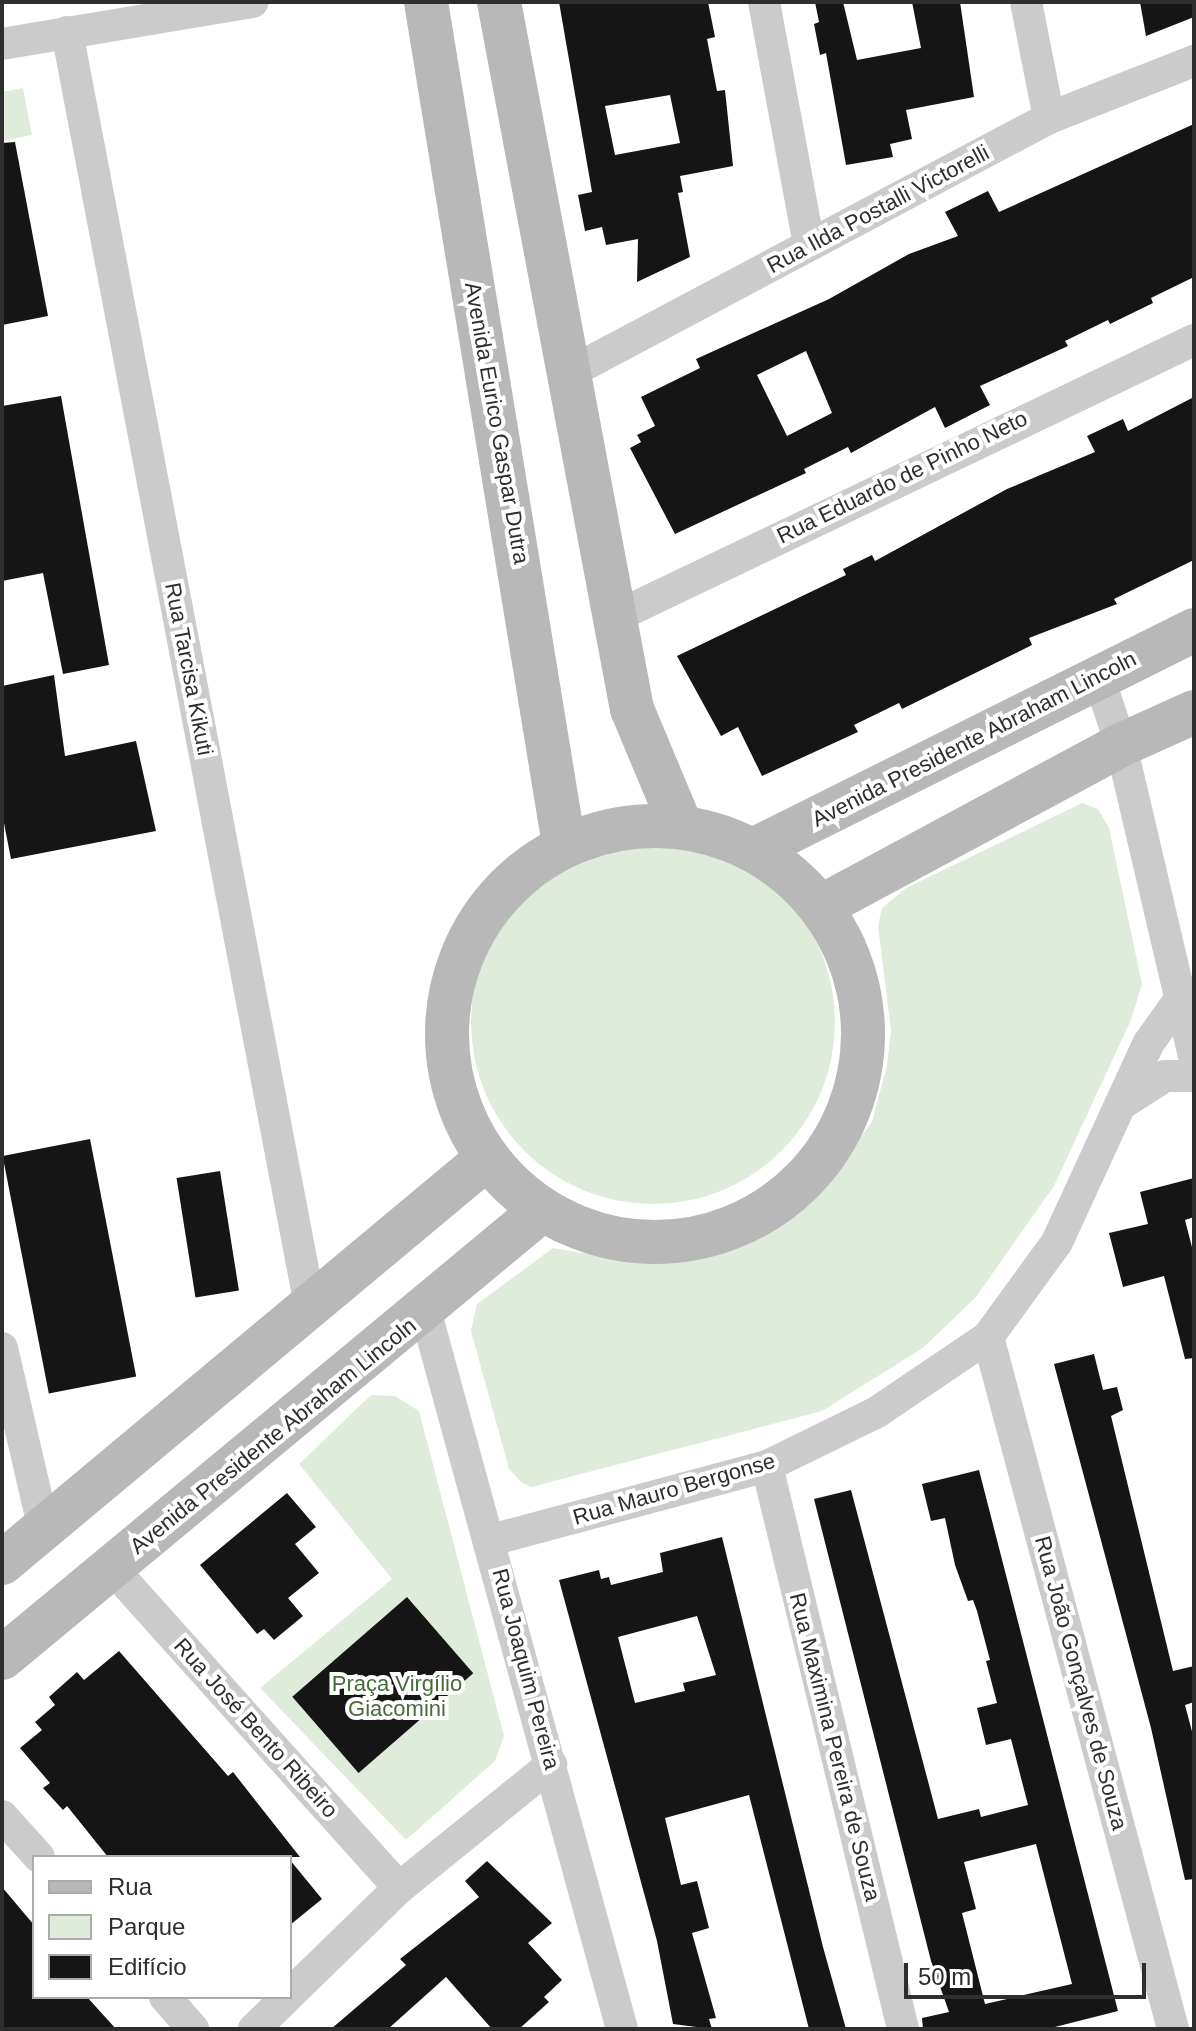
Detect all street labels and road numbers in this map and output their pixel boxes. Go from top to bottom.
street label: Rua Ilda Postalli Victorelli [762,139,994,279]
street label: Avenida Eurico Gaspar Dutra [459,280,535,566]
street label: Rua Eduardo de Pinho Neto [773,405,1031,549]
street label: Rua Tarcisa Kikuti [159,580,219,758]
street label: Avenida Presidente Abraham Lincoln [807,645,1141,833]
street label: Avenida Presidente Abraham Lincoln [124,1312,422,1560]
street label: Rua Mauro Bergonse [570,1447,778,1531]
street label: Rua João Gonçalves de Souza [1029,1533,1133,1833]
street label: Rua Joaquim Pereira [487,1566,565,1772]
street label: Rua Maximina Pereira de Souza [784,1590,886,1904]
street label: Rua José Bento Ribeiro [168,1633,344,1823]

